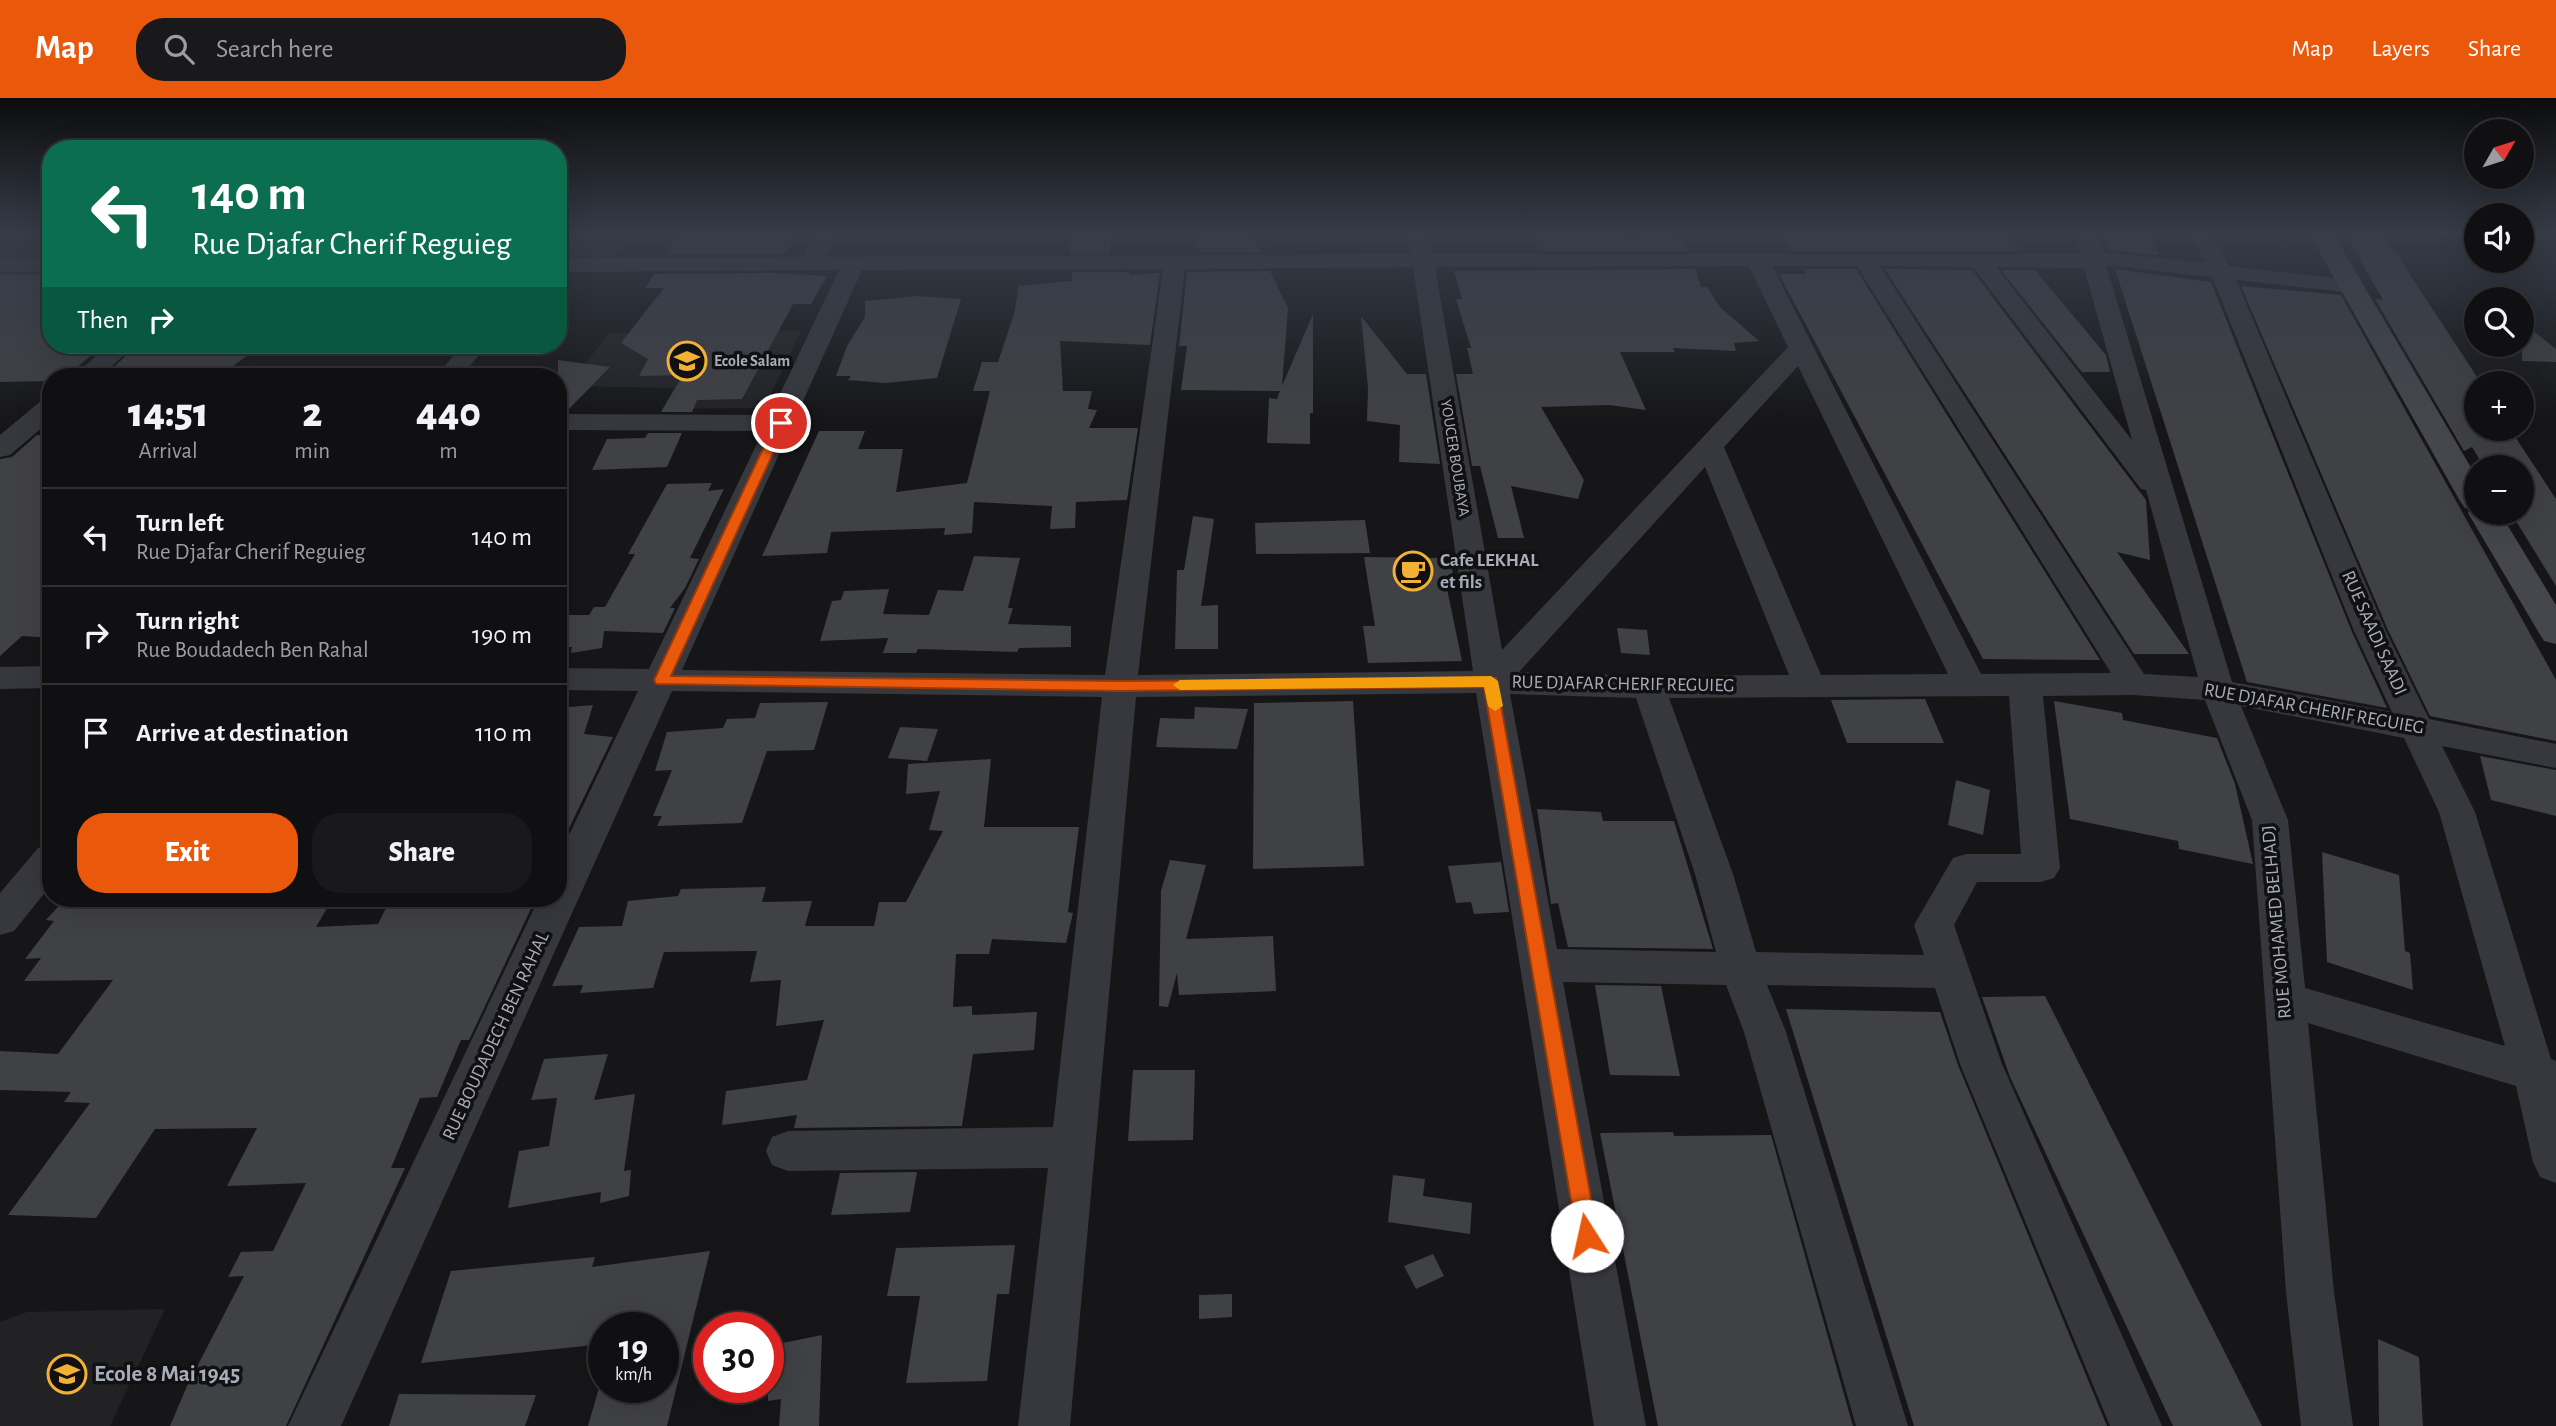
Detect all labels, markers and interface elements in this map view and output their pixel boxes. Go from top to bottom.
search box [136,18,626,81]
icon: search [160,30,198,68]
text: Map [35,32,94,65]
text: Search here [216,36,334,62]
text: Map [2291,37,2333,61]
text: Layers [2371,37,2430,61]
text: Share [2468,37,2521,61]
north arrow [2464,119,2534,189]
map controls [2464,119,2534,525]
icon: left [77,168,168,259]
text: 140 m [192,170,307,219]
button: sound [2464,203,2534,273]
text: Rue Djafar Cherif Reguieg [192,228,511,260]
button: search [2464,287,2534,357]
icon: right [142,301,180,339]
text: Then [77,307,128,333]
school or university icon: Ecole Salam [666,340,708,382]
place label: Ecole Salam [714,353,790,369]
button: + [2464,371,2534,441]
text: 14:51 [128,392,208,434]
text: 2 [302,392,322,434]
text: 440 [416,392,481,434]
pin [751,393,811,453]
street label: YOUCER BOUBAYA [1438,398,1472,518]
icon: arrive [762,404,800,442]
text: Arrival [139,440,198,463]
text: min [294,440,330,463]
text: m [439,440,458,463]
button: − [2464,455,2534,525]
text: Turn left [136,510,224,536]
icon: left [77,518,115,556]
text: 140 m [472,524,532,550]
text: Rue Djafar Cherif Reguieg [136,541,365,564]
cafe icon: Cafe LEKHAL et fils [1392,550,1434,592]
place label: Cafe LEKHAL et fils [1440,551,1539,592]
street label: RUE SAADI SAADI [2338,568,2410,698]
text: Turn right [136,608,239,634]
icon: right [77,616,115,654]
text: 190 m [472,622,532,648]
text: Rue Boudadech Ben Rahal [136,639,369,662]
street label: RUE DJAFAR CHERIF REGUIEG [1511,673,1735,695]
street label: RUE DJAFAR CHERIF REGUIEG [2203,680,2425,738]
icon: arrive [77,714,115,752]
text: Arrive at destination [136,720,349,746]
text: 110 m [475,720,532,746]
button: Exit [77,813,298,893]
button: Share [312,813,532,893]
street label: RUE MOHAMED BELHADJ [2259,824,2295,1020]
street label: RUE BOUDADECH BEN RAHAL [439,929,553,1143]
position arrow [1550,1199,1624,1273]
speed limit sign: 30 [693,1312,784,1403]
text: 19 [619,1331,648,1366]
school or university icon: Ecole 8 Mai 1945 [46,1353,88,1395]
place label: Ecole 8 Mai 1945 [94,1363,240,1386]
text: km/h [615,1366,652,1384]

